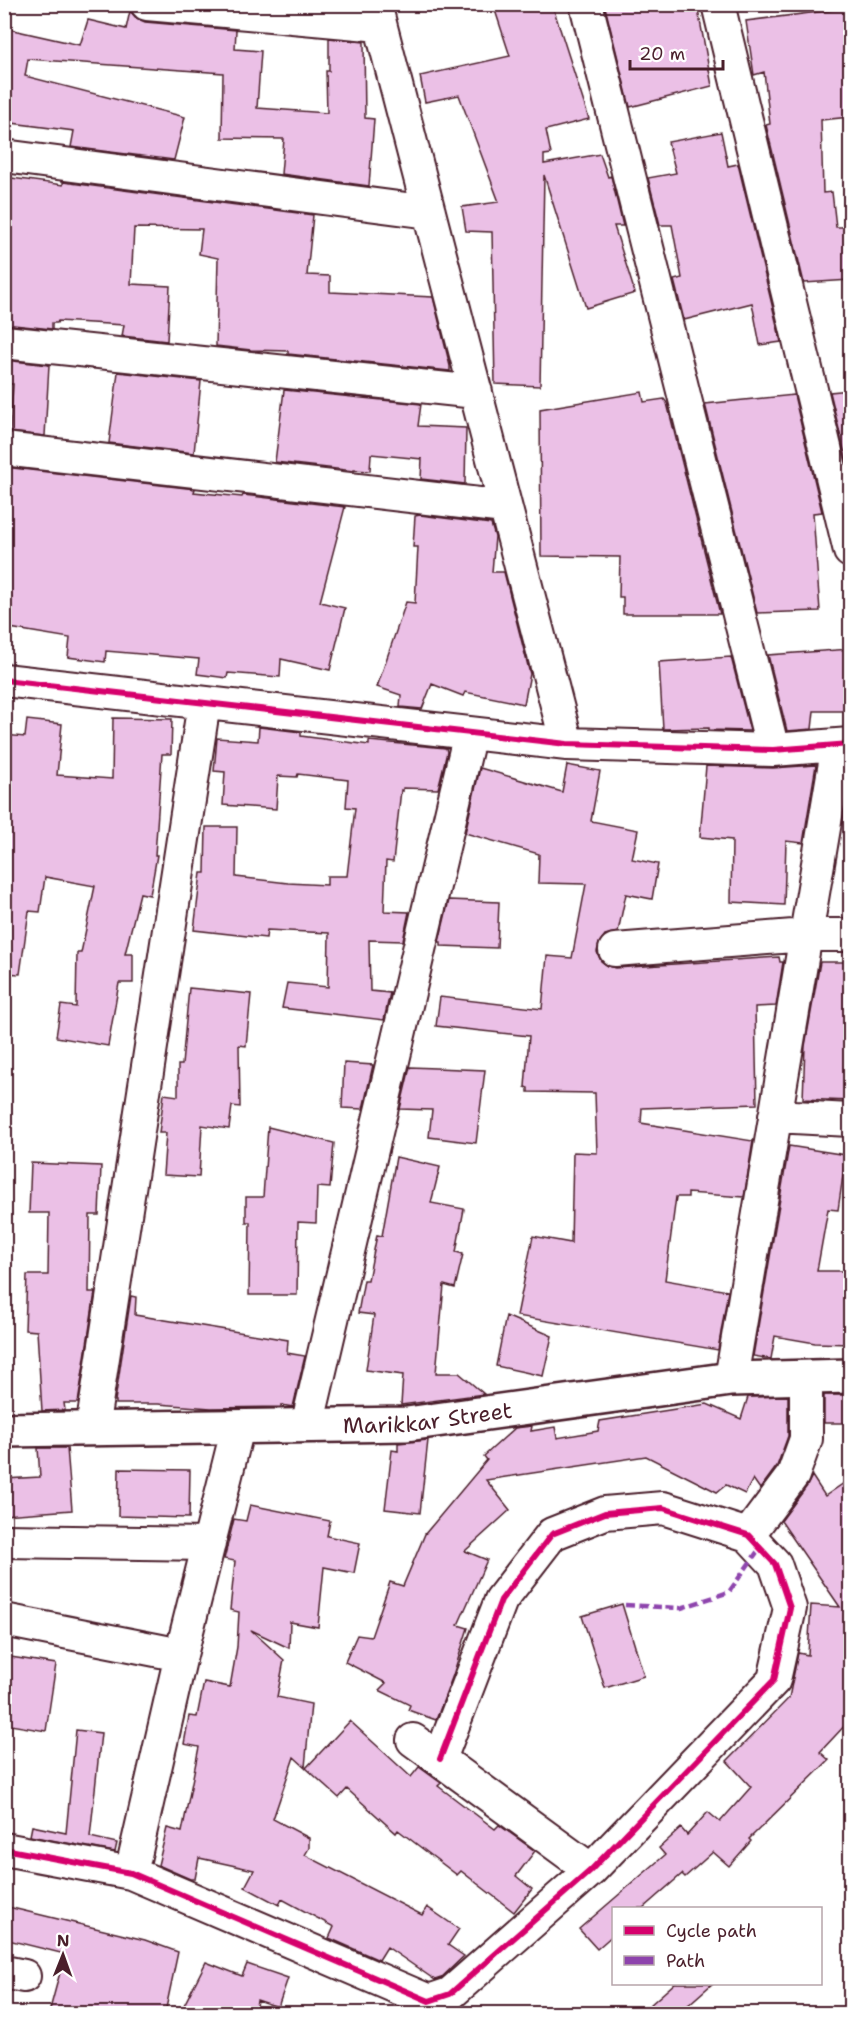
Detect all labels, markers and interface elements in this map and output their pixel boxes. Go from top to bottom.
scale bar [630,33,723,71]
text: 20 m [639,42,685,66]
street label: Marikkar Street [343,1395,514,1439]
legend [612,1907,822,1985]
text: Cycle path [666,1919,757,1943]
north arrow [33,1925,93,1985]
text: N [57,1930,70,1951]
text: Path [666,1949,705,1973]

